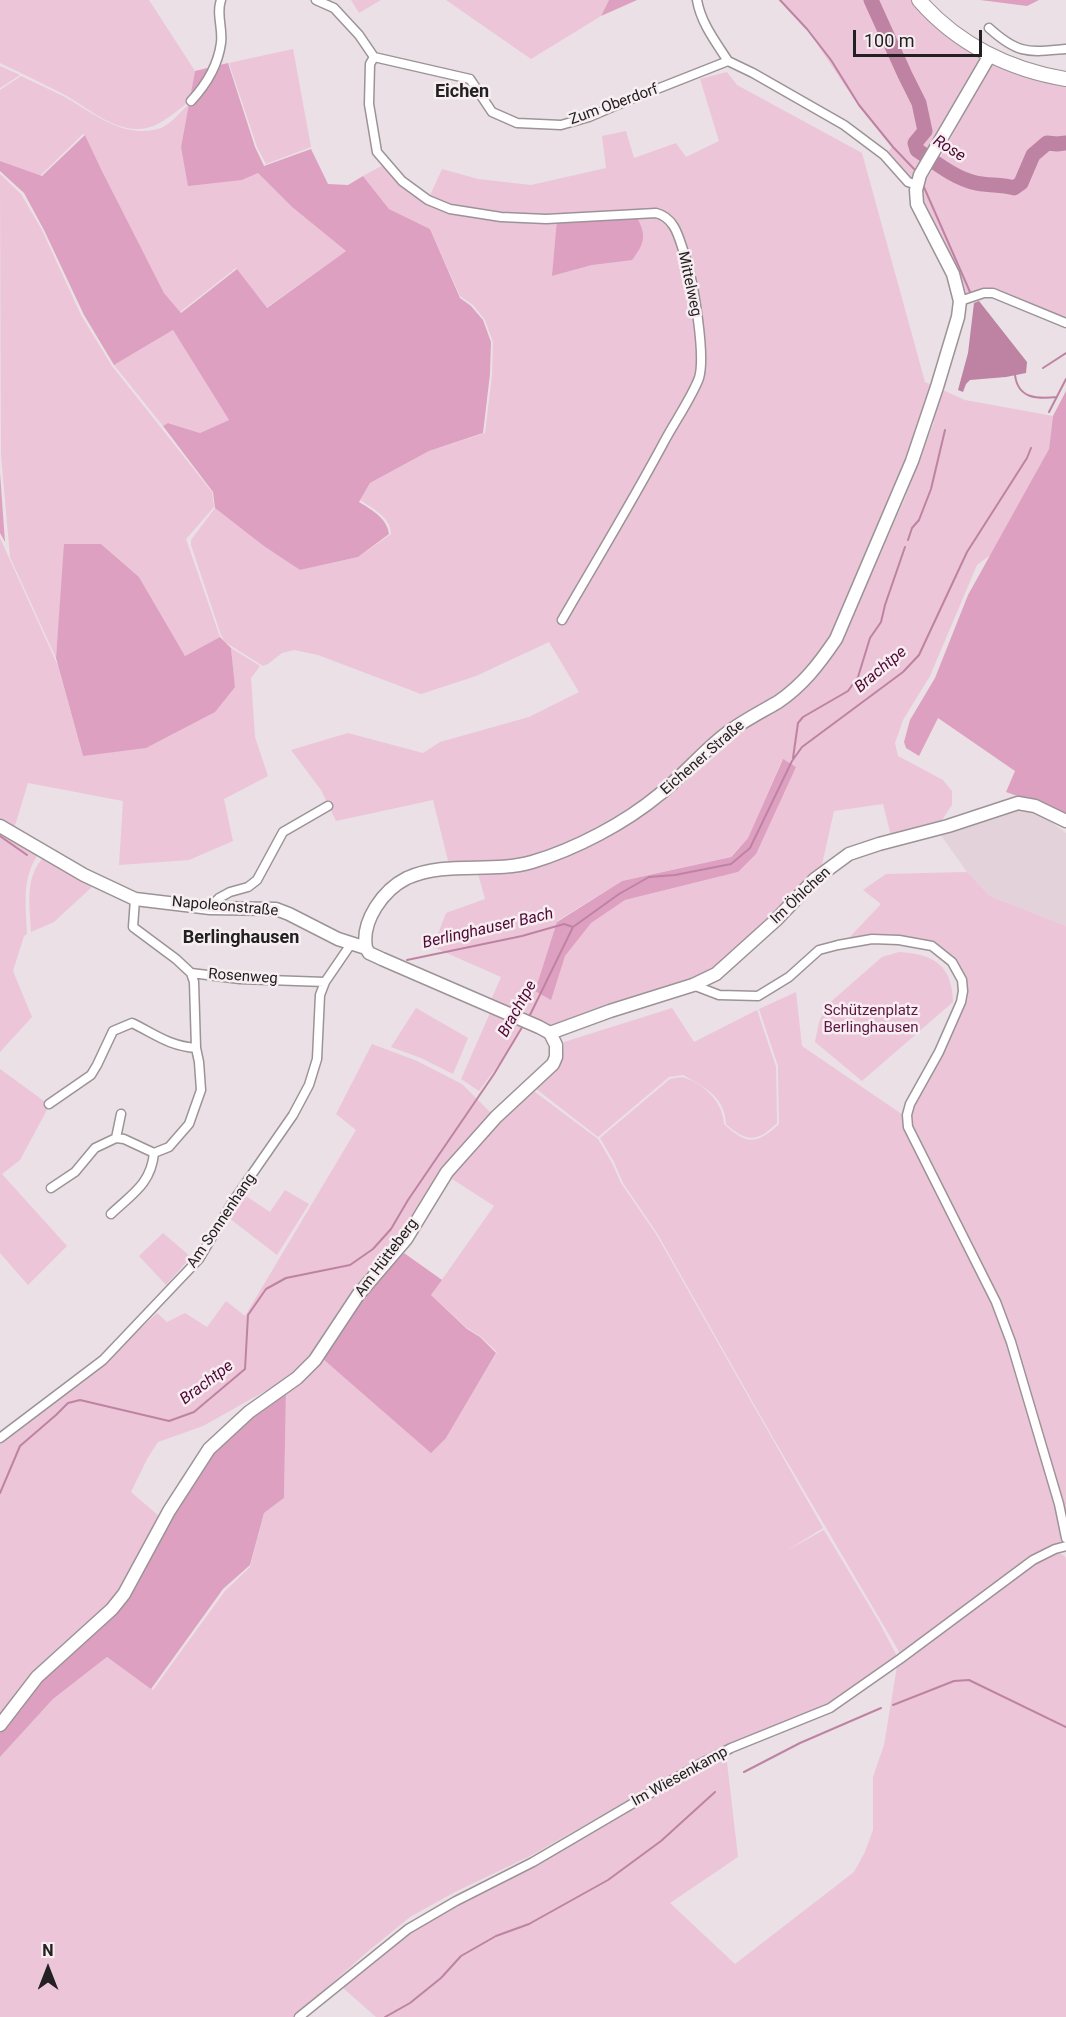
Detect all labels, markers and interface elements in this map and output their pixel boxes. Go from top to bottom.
scale bar [856,18,985,56]
text: 100 m [864,30,915,51]
district label: Eichen [435,81,489,103]
street label: Zum Oberdorf [567,81,661,129]
water label: Rose [929,132,969,166]
street label: Mittelweg [673,250,705,318]
water label: Brachtpe [851,643,911,697]
street label: Eichener Straße [658,717,748,799]
street label: Im Öhlchen [767,864,835,928]
street label: Napoleonstraße [171,893,279,921]
water label: Berlinghauser Bach [421,905,555,953]
district label: Berlinghausen [183,927,299,949]
street label: Rosenweg [208,966,278,988]
water label: Brachtpe [495,977,541,1041]
park label: Schützenplatz Berlinghausen [823,1002,919,1037]
street label: Am Sonnenhang [184,1170,260,1272]
street label: Am Hütteberg [352,1215,422,1301]
water label: Brachtpe [177,1357,237,1409]
street label: Im Wiesenkamp [629,1743,731,1811]
north arrow [18,1939,78,1999]
text: N [42,1941,54,1960]

